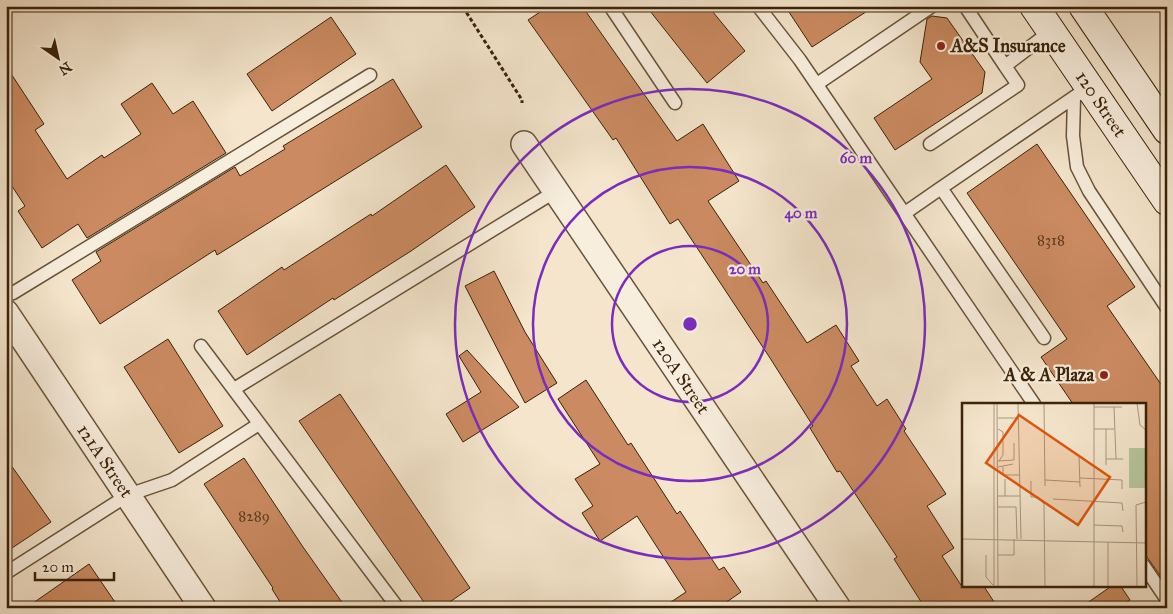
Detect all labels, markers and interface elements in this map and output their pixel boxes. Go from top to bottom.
north arrow [32,32,82,82]
place label: A&S Insurance [950,35,1066,57]
marker: A&S Insurance [935,40,947,52]
text: N [55,58,75,79]
street label: 120 Street [1071,67,1131,142]
text: 60 m [840,149,873,167]
text: 40 m [785,204,818,223]
house number: 8318 [1037,231,1065,249]
text: 20 m [729,260,761,278]
centre of rings [681,315,699,333]
street label: 120A Street [648,334,715,419]
place label: A & A Plaza [1003,364,1094,386]
marker: A & A Plaza [1098,369,1110,381]
inset map [962,403,1146,586]
street label: 121A Street [72,420,138,502]
house number: 8289 [238,507,270,525]
scale bar [35,549,114,581]
text: 20 m [42,558,74,576]

